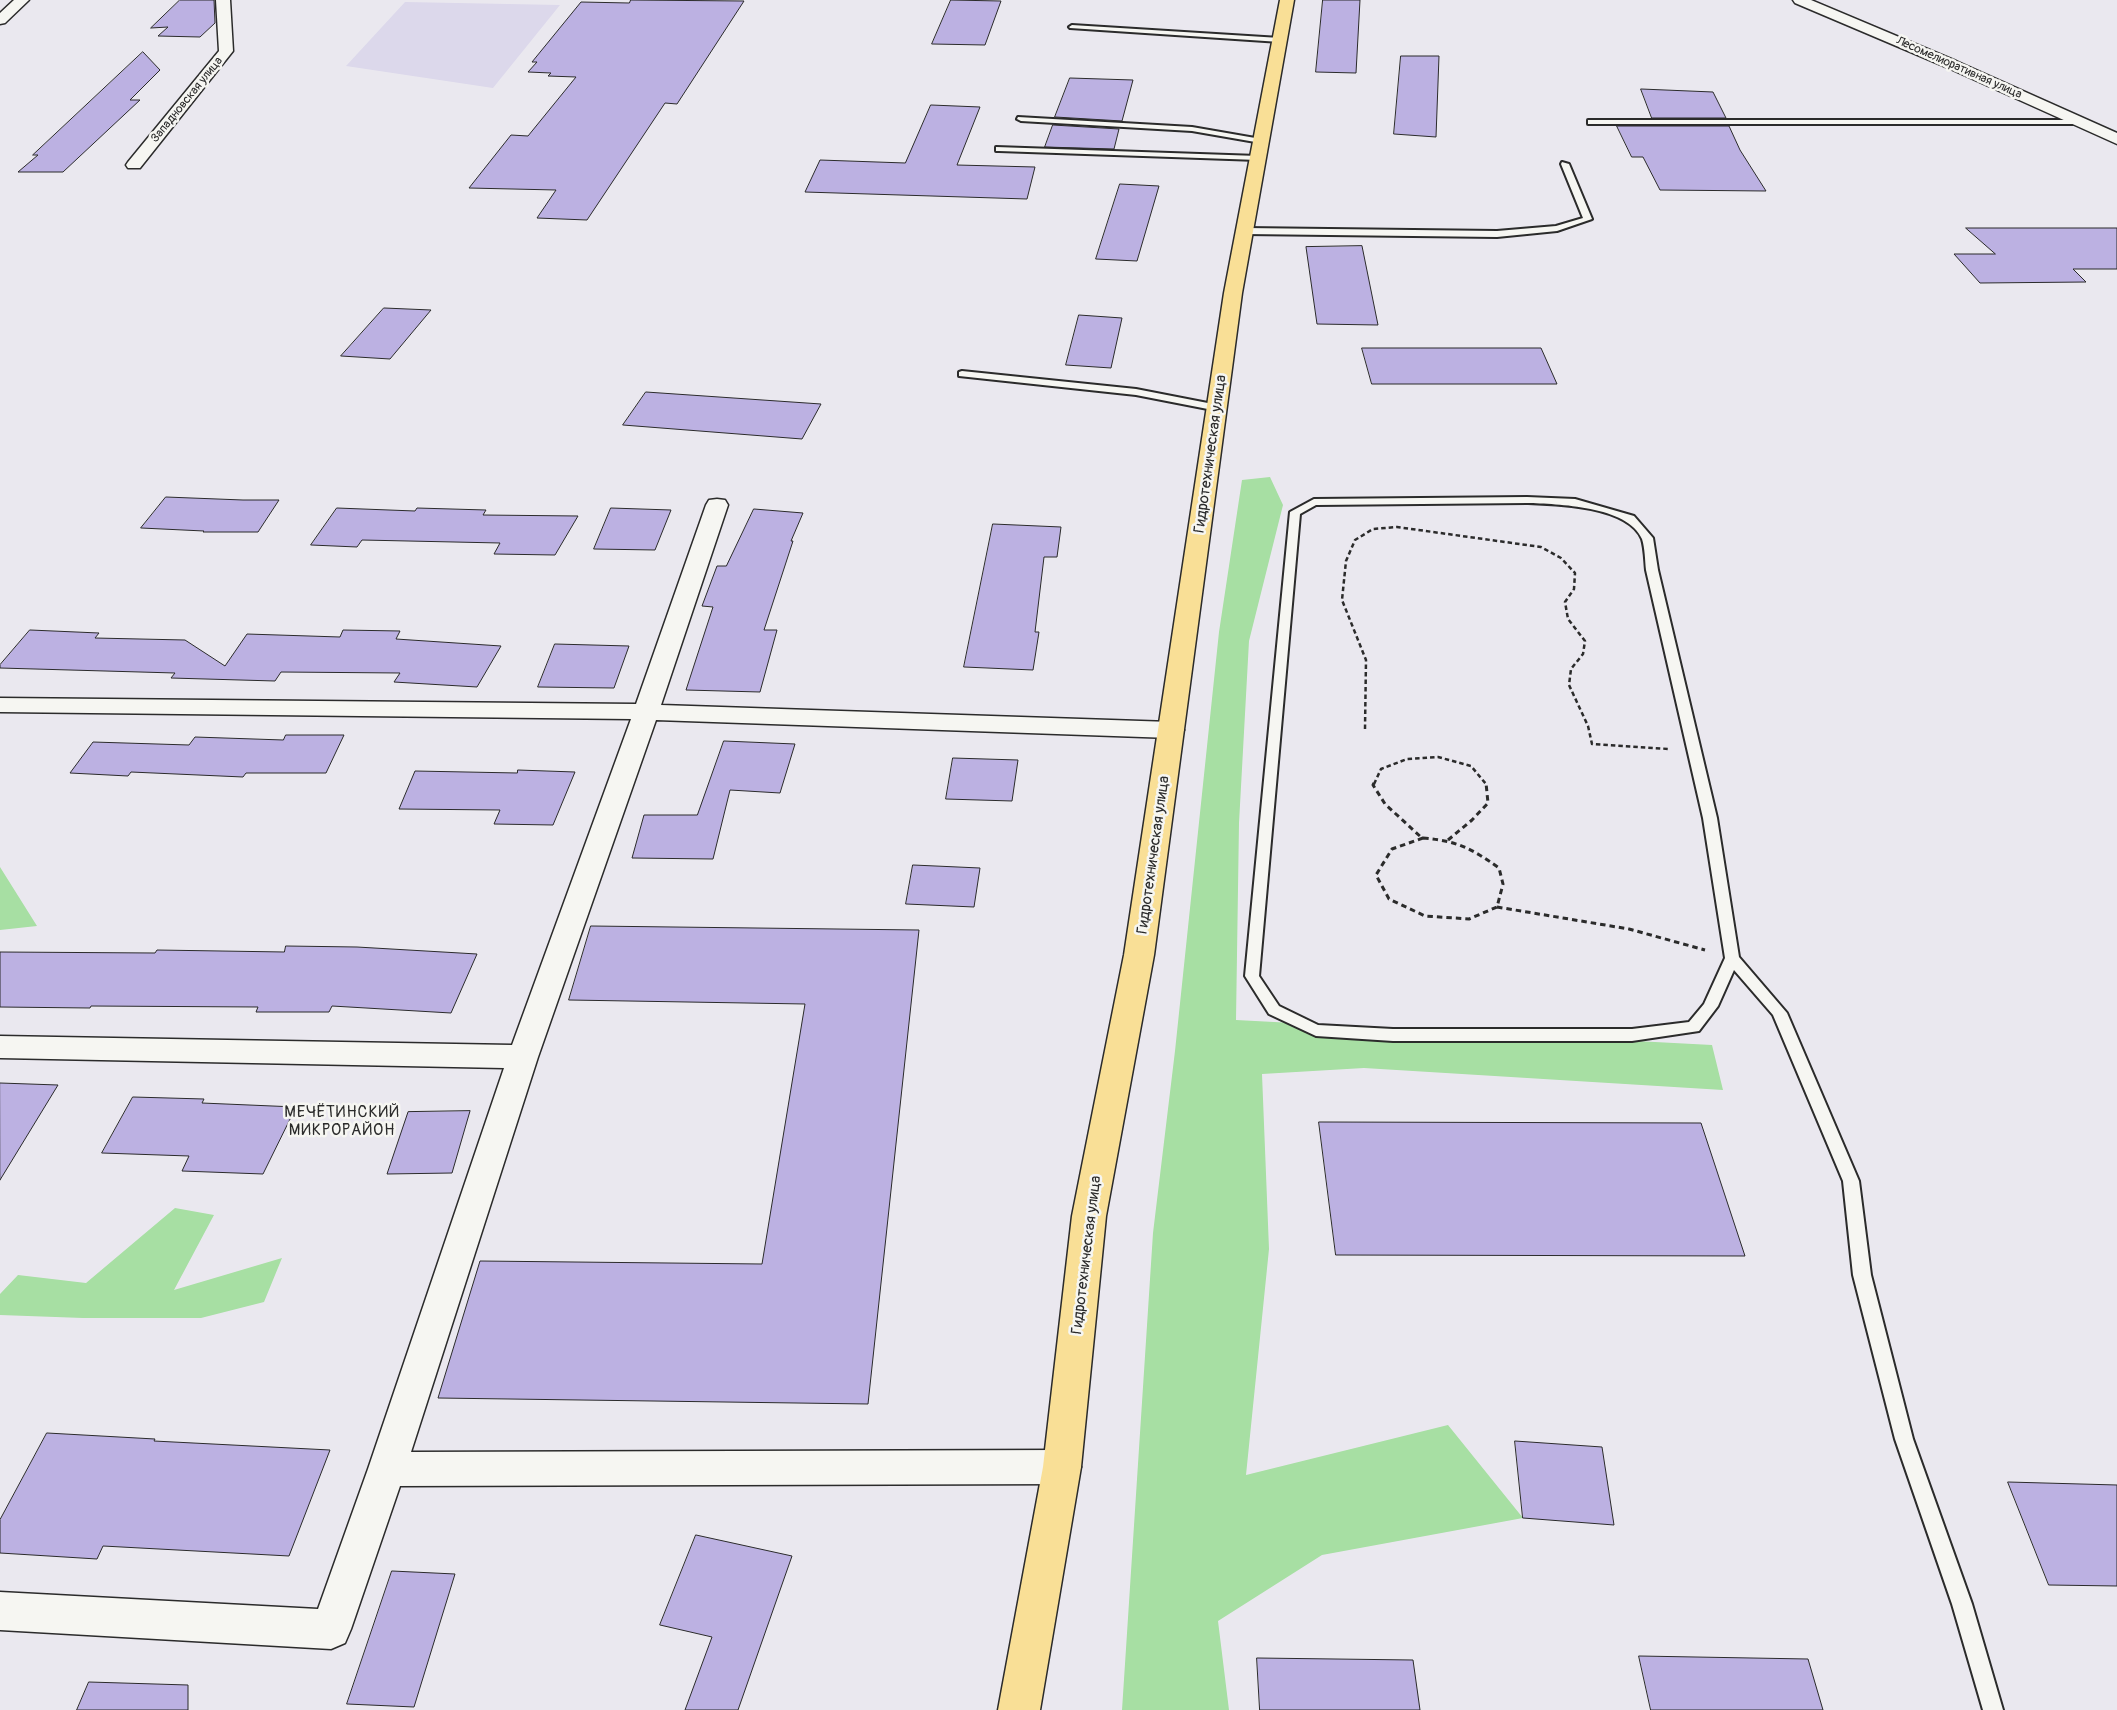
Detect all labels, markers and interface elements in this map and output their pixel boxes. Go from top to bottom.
street label: Лесомелиоративная улица [1894,34,2024,102]
street label: Западновская улица [148,54,226,146]
street label: Гидротехническая улица [1191,374,1231,534]
street label: Гидротехническая улица [1134,775,1174,935]
district label: МЕЧЁТИНСКИЙ МИКРОРАЙОН [283,1103,401,1141]
street label: Гидротехническая улица [1068,1175,1106,1335]

